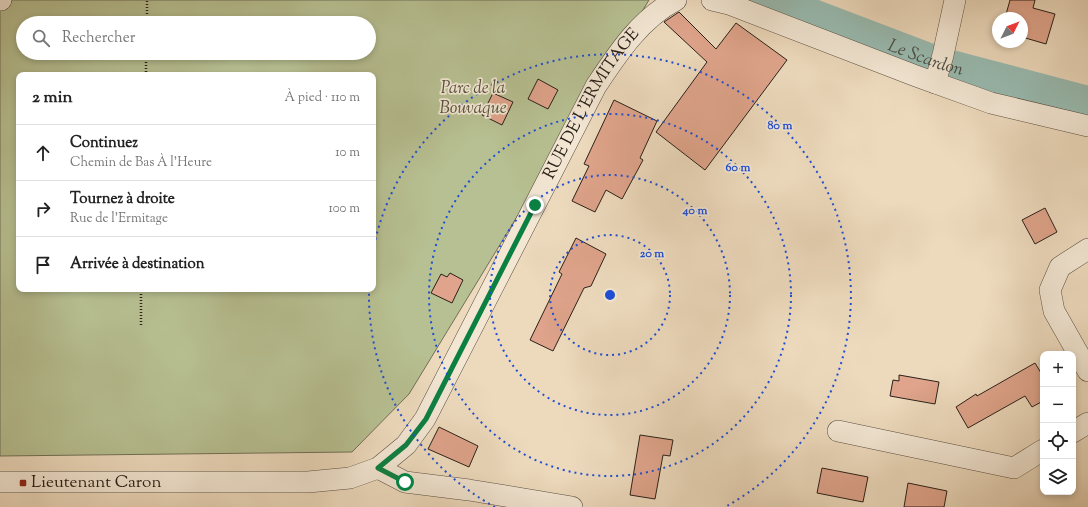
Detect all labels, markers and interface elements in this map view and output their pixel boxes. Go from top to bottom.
north arrow [992,12,1028,48]
search box [16,16,376,60]
street label: RUE DE L'ERMITAGE [538,23,646,184]
icon: search [30,27,52,49]
text: Rechercher [62,28,135,49]
water label: Le Scardon [884,34,966,84]
park label: Parc de la Bouvaque [439,77,507,121]
text: 2 min [32,86,73,110]
text: À pied · 110 m [285,89,360,107]
text: 80 m [768,117,792,135]
text: Continuez [70,133,138,154]
icon: ahead [32,142,54,164]
text: 10 m [335,144,360,162]
text: Chemin de Bas À l'Heure [70,154,212,172]
text: 60 m [726,159,750,177]
text: Tournez à droite [70,189,175,210]
route end [526,196,544,214]
icon: right [32,198,54,220]
text: 100 m [328,200,360,218]
text: 40 m [682,202,707,220]
text: Rue de l'Ermitage [70,210,168,228]
text: 20 m [640,245,664,263]
icon: arrive [32,254,54,276]
text: Arrivée à destination [70,254,205,275]
centre of rings [603,288,617,302]
map controls [1040,351,1076,495]
button: + [1040,351,1076,387]
button: − [1040,387,1076,423]
button: locate [1040,423,1076,459]
button: layers [1040,459,1076,495]
place label: Lieutenant Caron [31,471,161,495]
route start [396,473,414,491]
marker: Lieutenant Caron [18,478,28,488]

